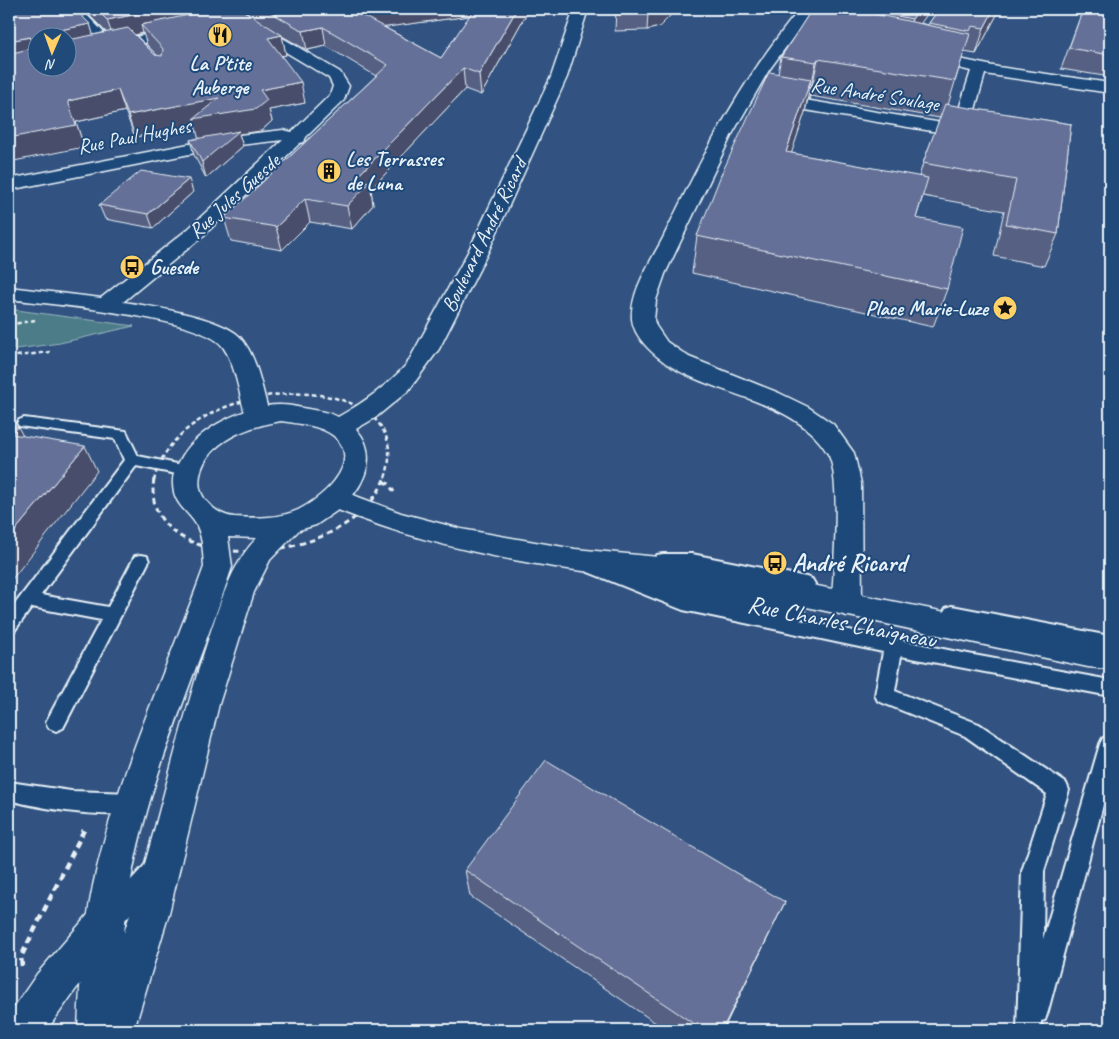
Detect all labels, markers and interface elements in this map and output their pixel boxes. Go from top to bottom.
restaurant icon: La P'tite Auberge [207,22,233,48]
north arrow [28,28,78,78]
place label: La P'tite Auberge [190,50,252,100]
text: N [45,56,56,73]
street label: Rue André Soulage [809,71,943,117]
street label: Rue Paul Hughes [75,112,195,160]
place label: Les Terrasses de Luna [346,146,445,196]
street label: Rue Jules Guesde [183,147,287,244]
street label: Boulevard André Ricard [435,151,534,316]
building icon: Les Terrasses de Luna [316,158,342,184]
bus stop icon: Guesde [119,254,145,280]
place label: Guesde [150,254,200,280]
place label: Place Marie-Luze [865,295,990,321]
place icon: Place Marie-Luze [992,295,1018,321]
place label: André Ricard [792,547,910,579]
bus stop icon: André Ricard [762,550,788,576]
street label: Rue Charles Chaigneau [745,588,941,656]

